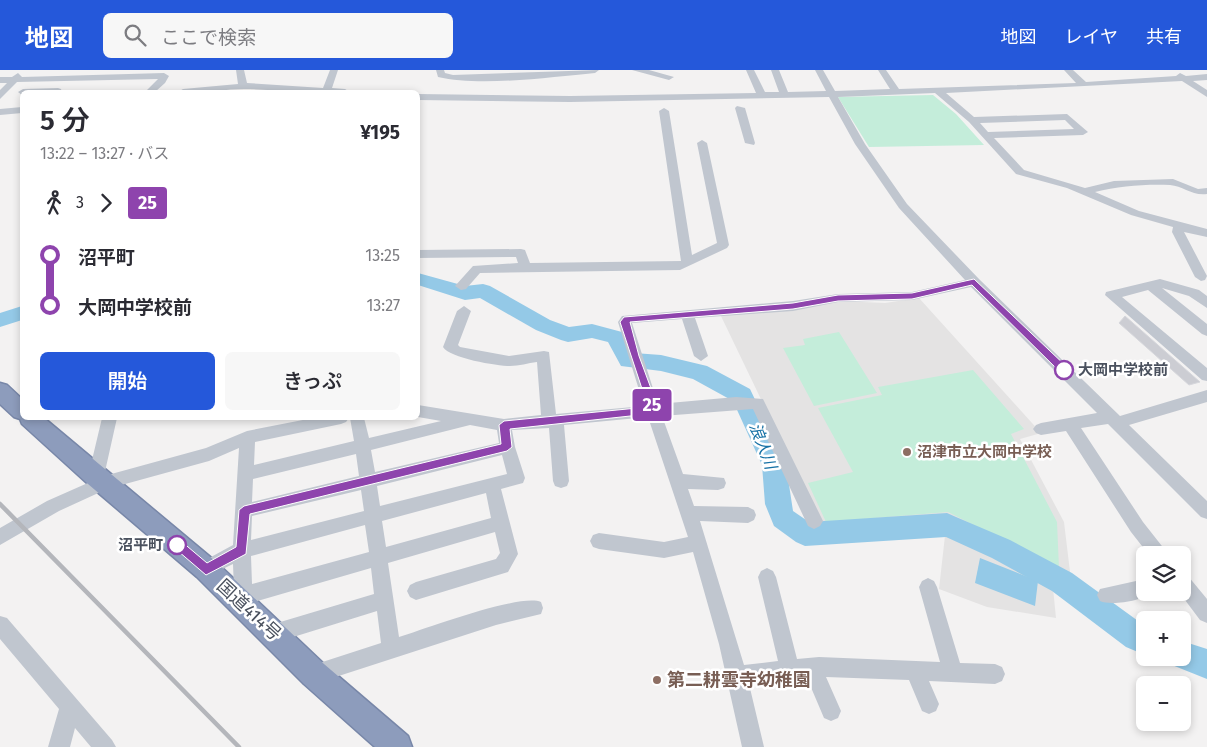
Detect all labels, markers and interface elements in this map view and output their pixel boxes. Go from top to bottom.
search box [103,13,453,58]
icon: search [121,21,149,49]
text: 地図 [25,24,73,52]
text: ここで検索 [161,26,256,49]
text: 地図 [1001,26,1037,48]
text: レイヤ [1065,26,1118,48]
text: 共有 [1146,26,1182,48]
text: 5 分 [40,104,90,137]
text: ¥195 [360,121,400,144]
text: 13:22 – 13:27 · バス [40,144,169,163]
icon: walk [40,189,68,217]
icon: forward [92,189,120,217]
text: 25 [138,192,157,214]
text: 3 [76,193,84,212]
text: 沼平町 [78,246,135,269]
text: 13:25 [365,246,400,265]
text: 大岡中学校前 [78,296,192,319]
text: 13:27 [366,296,400,315]
button: 開始 [40,352,215,410]
button: きっぷ [225,352,400,410]
marker: 大岡中学校前 [1054,360,1074,380]
place label: 大岡中学校前 [1078,361,1168,379]
line badge: 25 [630,389,674,421]
text: 25 [643,394,661,416]
water label: 浪人川 [746,420,781,474]
place label: 沼津市立大岡中学校 [917,443,1052,461]
marker: 沼津市立大岡中学校 [901,446,913,458]
marker: 沼平町 [167,535,187,555]
place label: 沼平町 [118,536,163,554]
map controls [1136,546,1191,731]
button: layers [1136,546,1191,601]
street label: 国道414号 [212,575,286,645]
button: + [1136,611,1191,666]
place label: 第二耕雲寺幼稚園 [667,669,811,691]
marker: 第二耕雲寺幼稚園 [651,674,663,686]
button: − [1136,676,1191,731]

